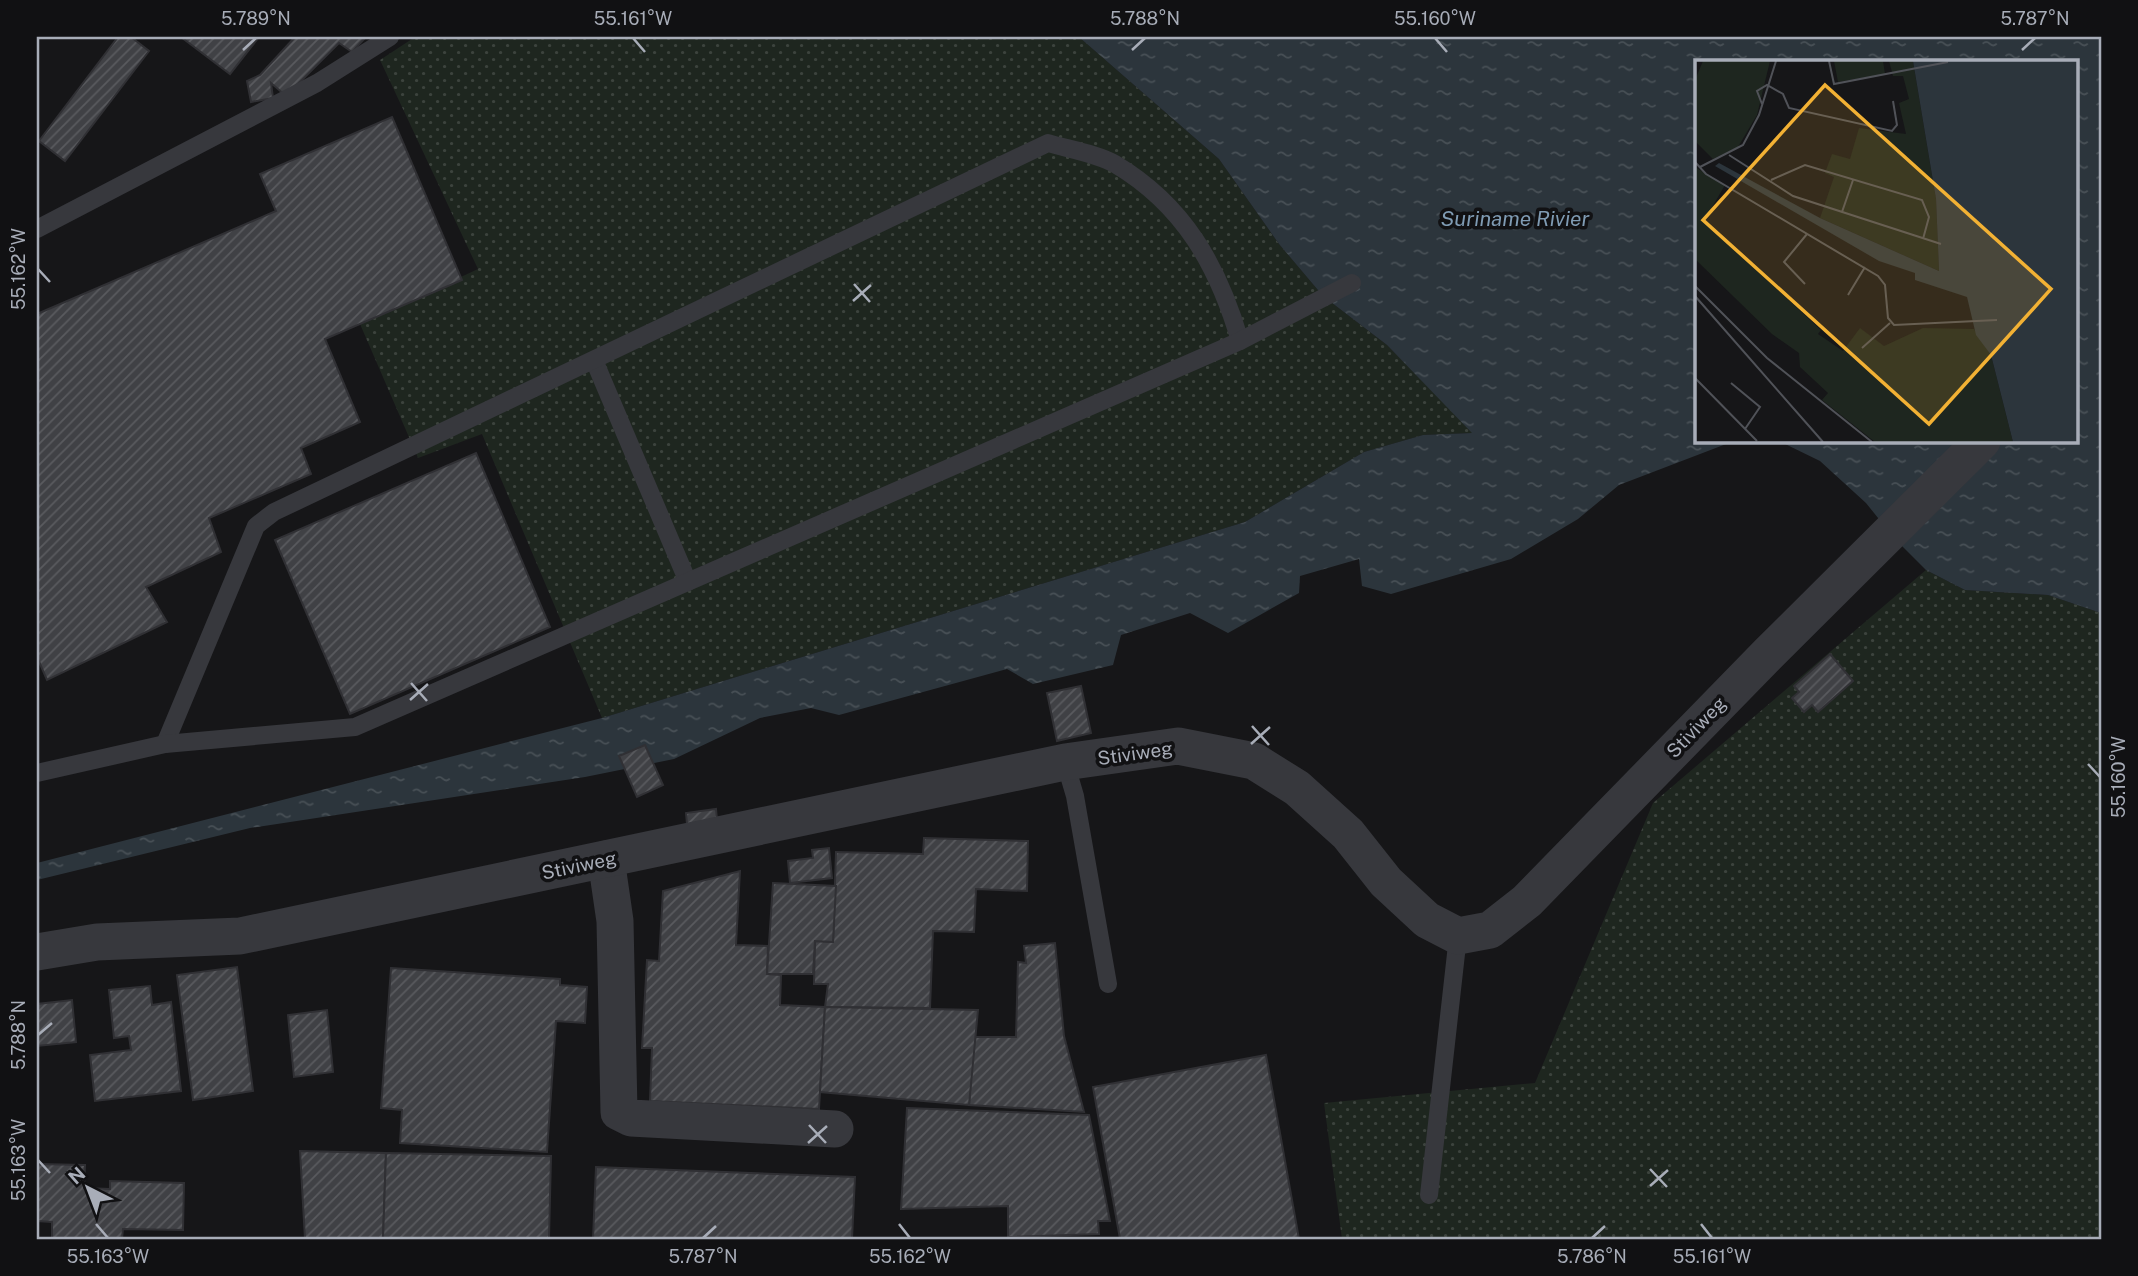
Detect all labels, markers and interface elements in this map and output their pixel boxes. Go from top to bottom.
text: 5.789°N [221,8,291,29]
text: 55.161°W [594,8,672,29]
text: 5.788°N [1110,8,1180,29]
text: 55.160°W [1394,8,1476,29]
text: 5.787°N [2000,8,2070,29]
inset map [1695,60,2078,443]
water label: Suriname Rivier [1441,206,1591,231]
text: 55.162°W [8,228,29,310]
street label: Stiviweg [1662,692,1730,762]
text: 55.160°W [2108,736,2129,818]
street label: Stiviweg [1096,737,1174,769]
street label: Stiviweg [540,846,619,884]
text: 5.788°N [8,1000,29,1070]
text: 55.163°W [8,1119,29,1201]
north arrow [52,1154,122,1224]
text: N [64,1162,90,1189]
text: 55.163°W [67,1246,149,1267]
text: 5.787°N [668,1246,738,1267]
text: 55.162°W [869,1246,951,1267]
text: 5.786°N [1557,1246,1627,1267]
text: 55.161°W [1673,1246,1751,1267]

